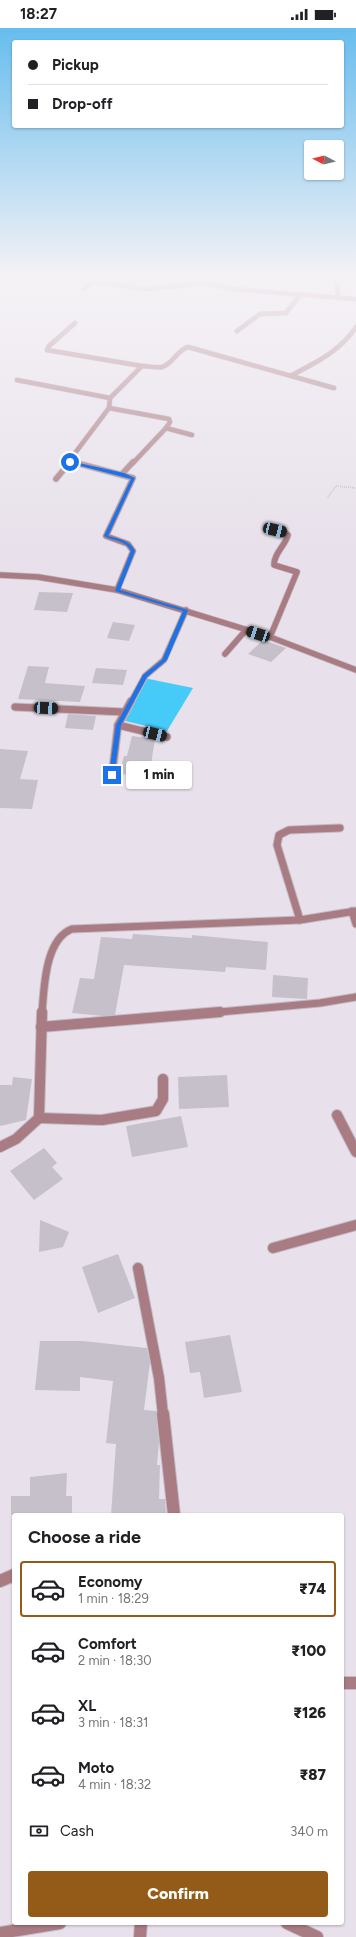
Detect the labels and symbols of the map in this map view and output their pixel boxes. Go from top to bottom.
north arrow [304,140,344,180]
route start [61,453,79,471]
car [262,521,288,539]
car [245,625,271,643]
car [34,701,58,715]
car [142,725,168,743]
callout: 1 min [126,761,192,789]
route end [103,766,121,784]

